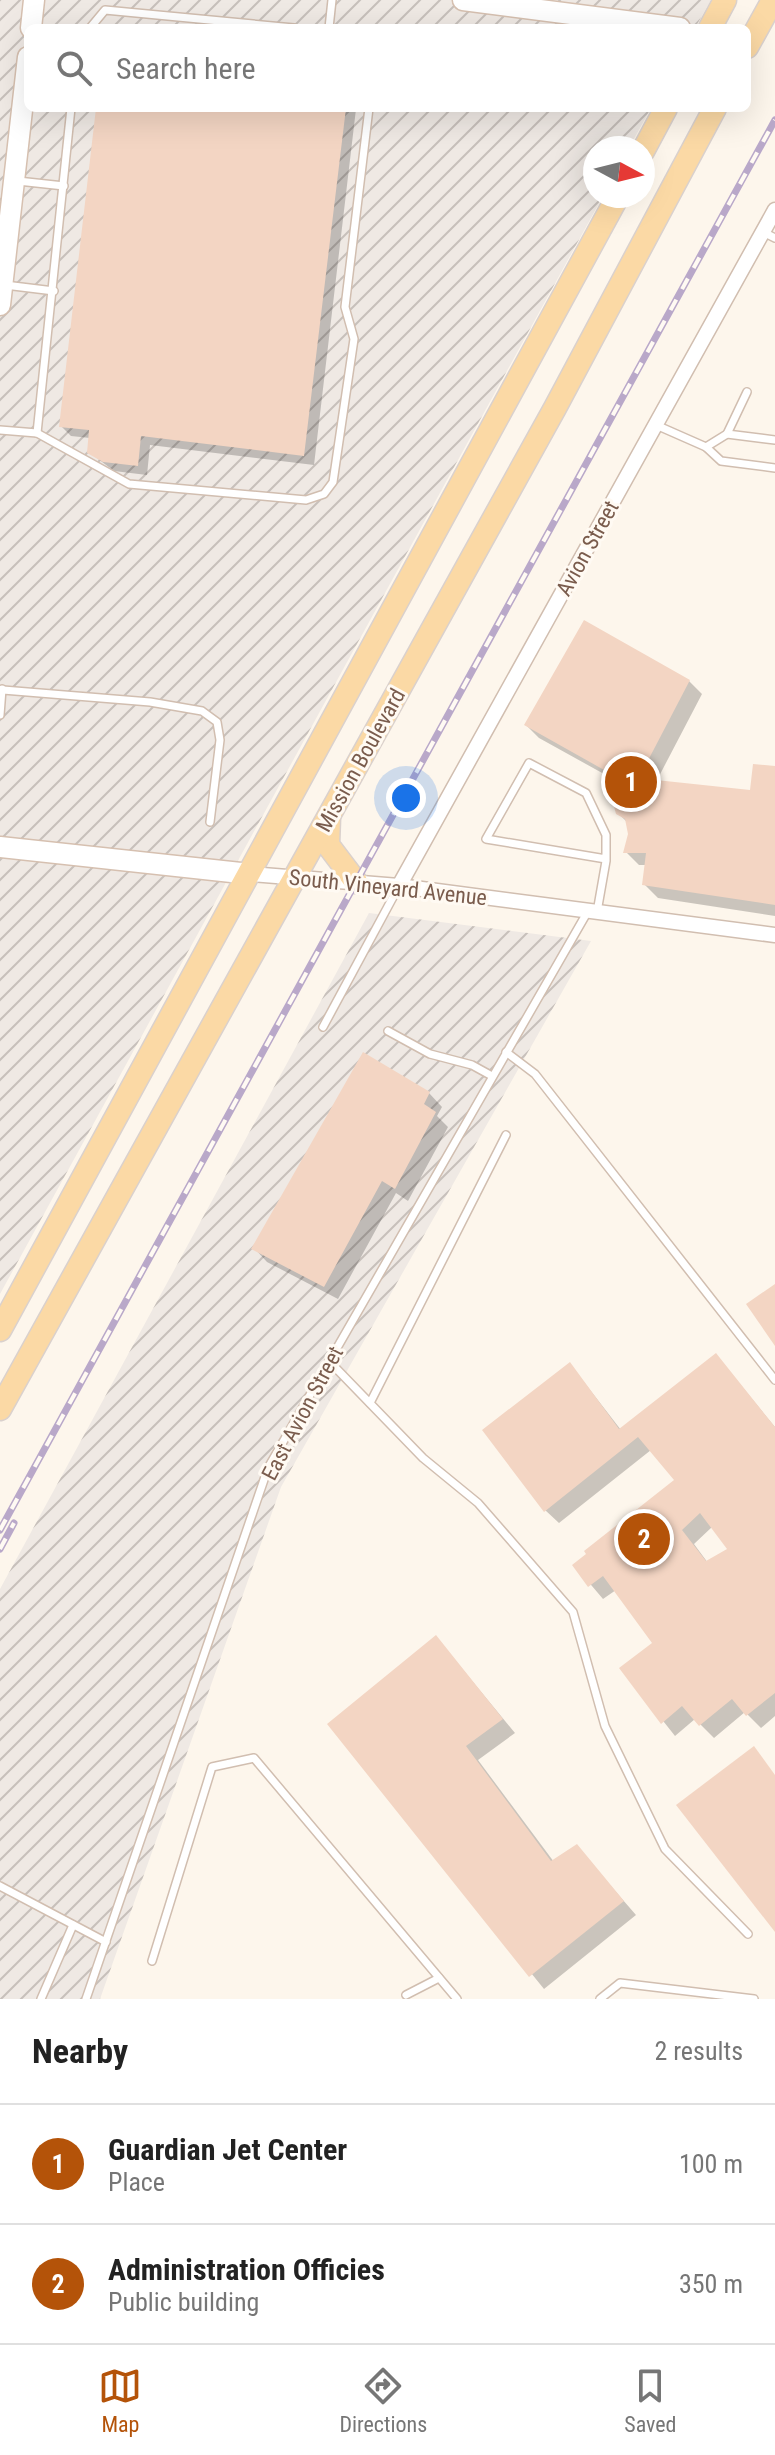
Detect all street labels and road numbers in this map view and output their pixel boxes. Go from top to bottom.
street label: Avion Street [551,496,624,600]
street label: Mission Boulevard [311,684,410,836]
street label: South Vineyard Avenue [288,865,488,910]
street label: East Avion Street [257,1342,348,1484]

